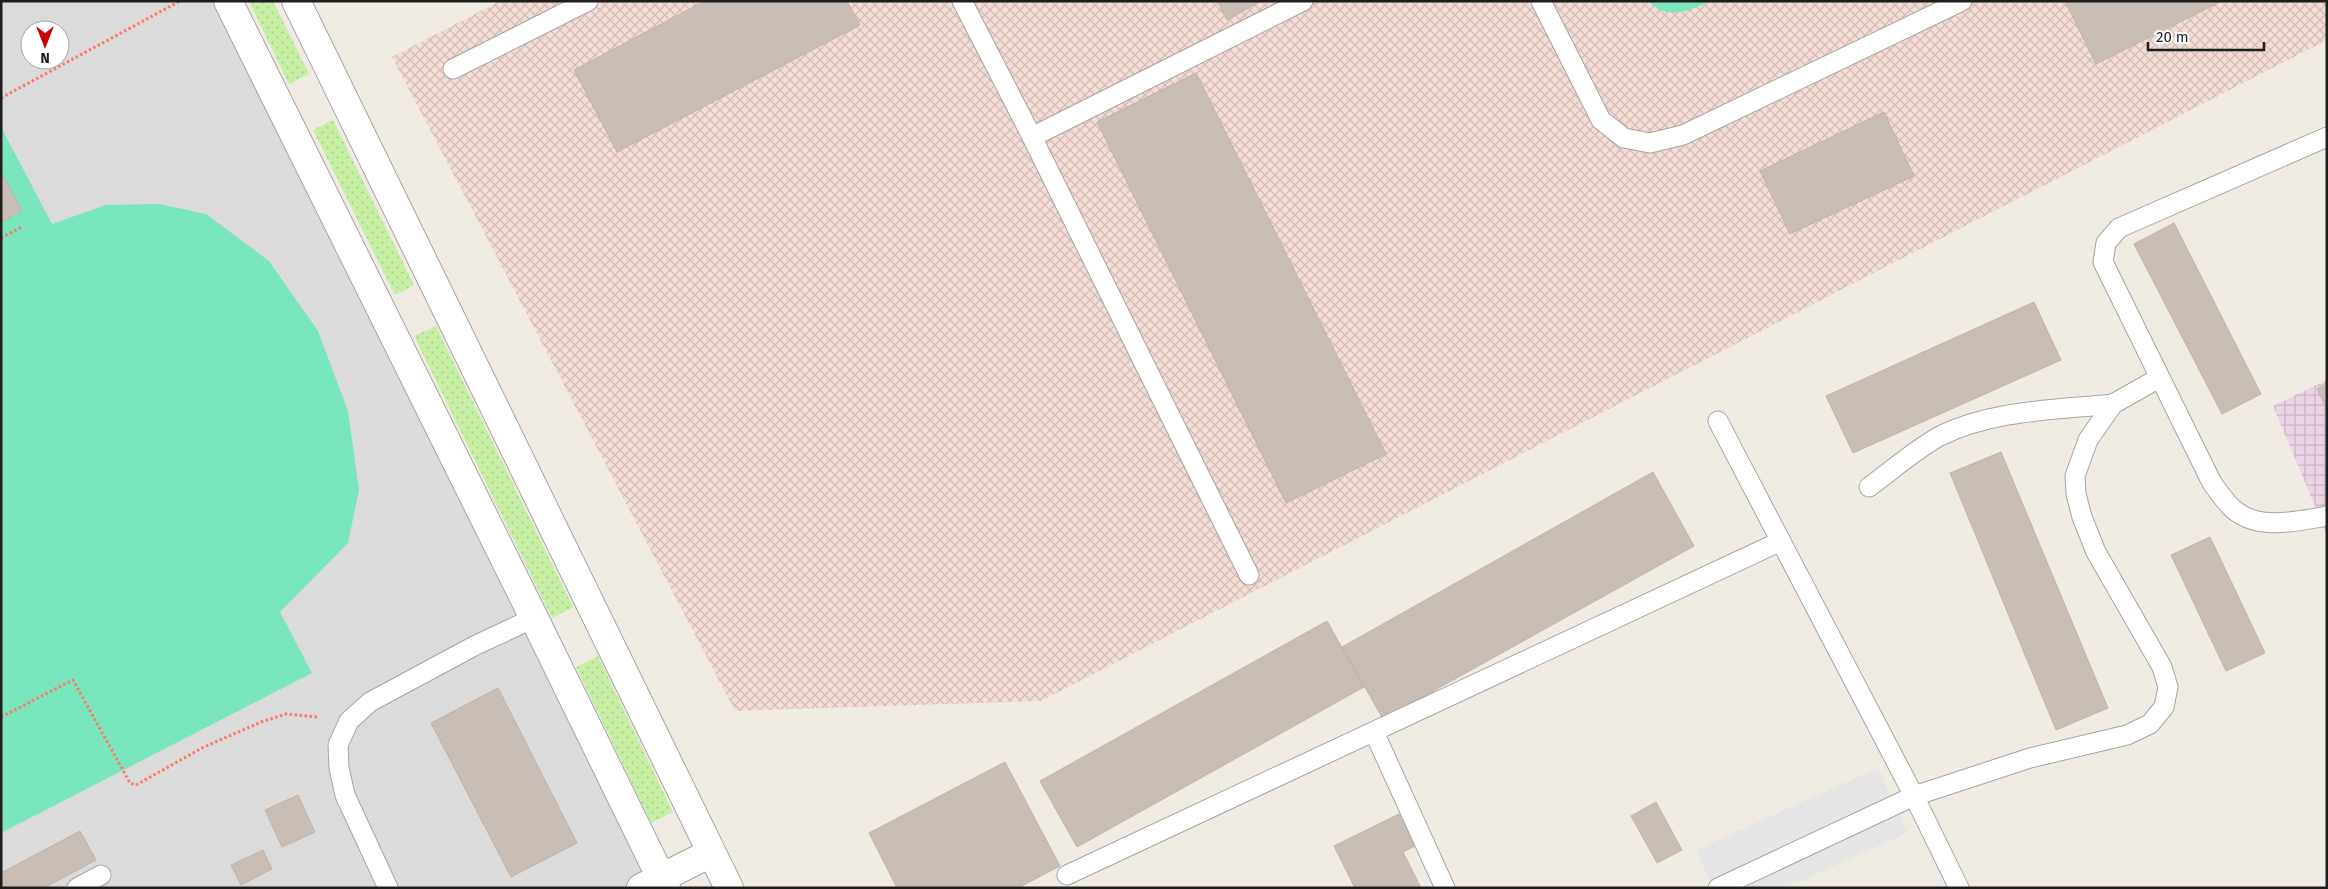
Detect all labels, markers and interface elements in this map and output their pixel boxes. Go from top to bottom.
north arrow [20,20,70,70]
scale bar [2148,20,2264,52]
text: 20 m [2156,28,2189,46]
text: N [40,49,50,66]

